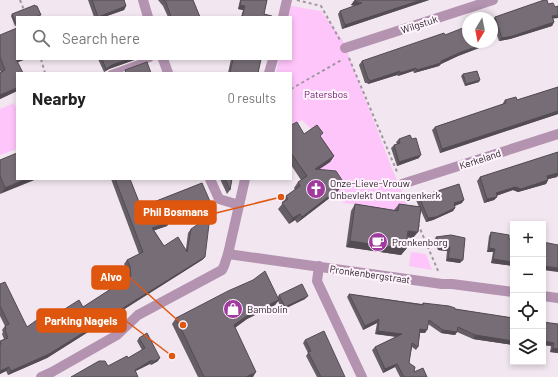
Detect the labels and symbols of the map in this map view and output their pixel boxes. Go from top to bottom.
street label: Wilgstuk [399,12,439,36]
north arrow [462,12,498,48]
park label: Patersbos [304,88,348,100]
street label: Kerkeland [458,147,502,171]
place label: Onze-Lieve-Vrouw Onbevlekt Ontvangenkerk [330,177,440,201]
church icon: Onze-Lieve-Vrouw Onbevlekt Ontvangenkerk [305,178,327,200]
callout: Phil Bosmans [135,201,216,224]
text: Phil Bosmans [143,205,209,218]
cafe icon: Pronkenborg [367,231,389,253]
place label: Pronkenborg [392,236,448,248]
street label: Pronkenbergstraat [329,262,411,286]
callout: Alvo [92,266,129,289]
text: Alvo [100,270,122,283]
shop icon: Bambolin [222,298,244,320]
place label: Bambolin [247,303,288,315]
callout: Parking Nagels [37,309,126,332]
text: Parking Nagels [45,314,118,327]

